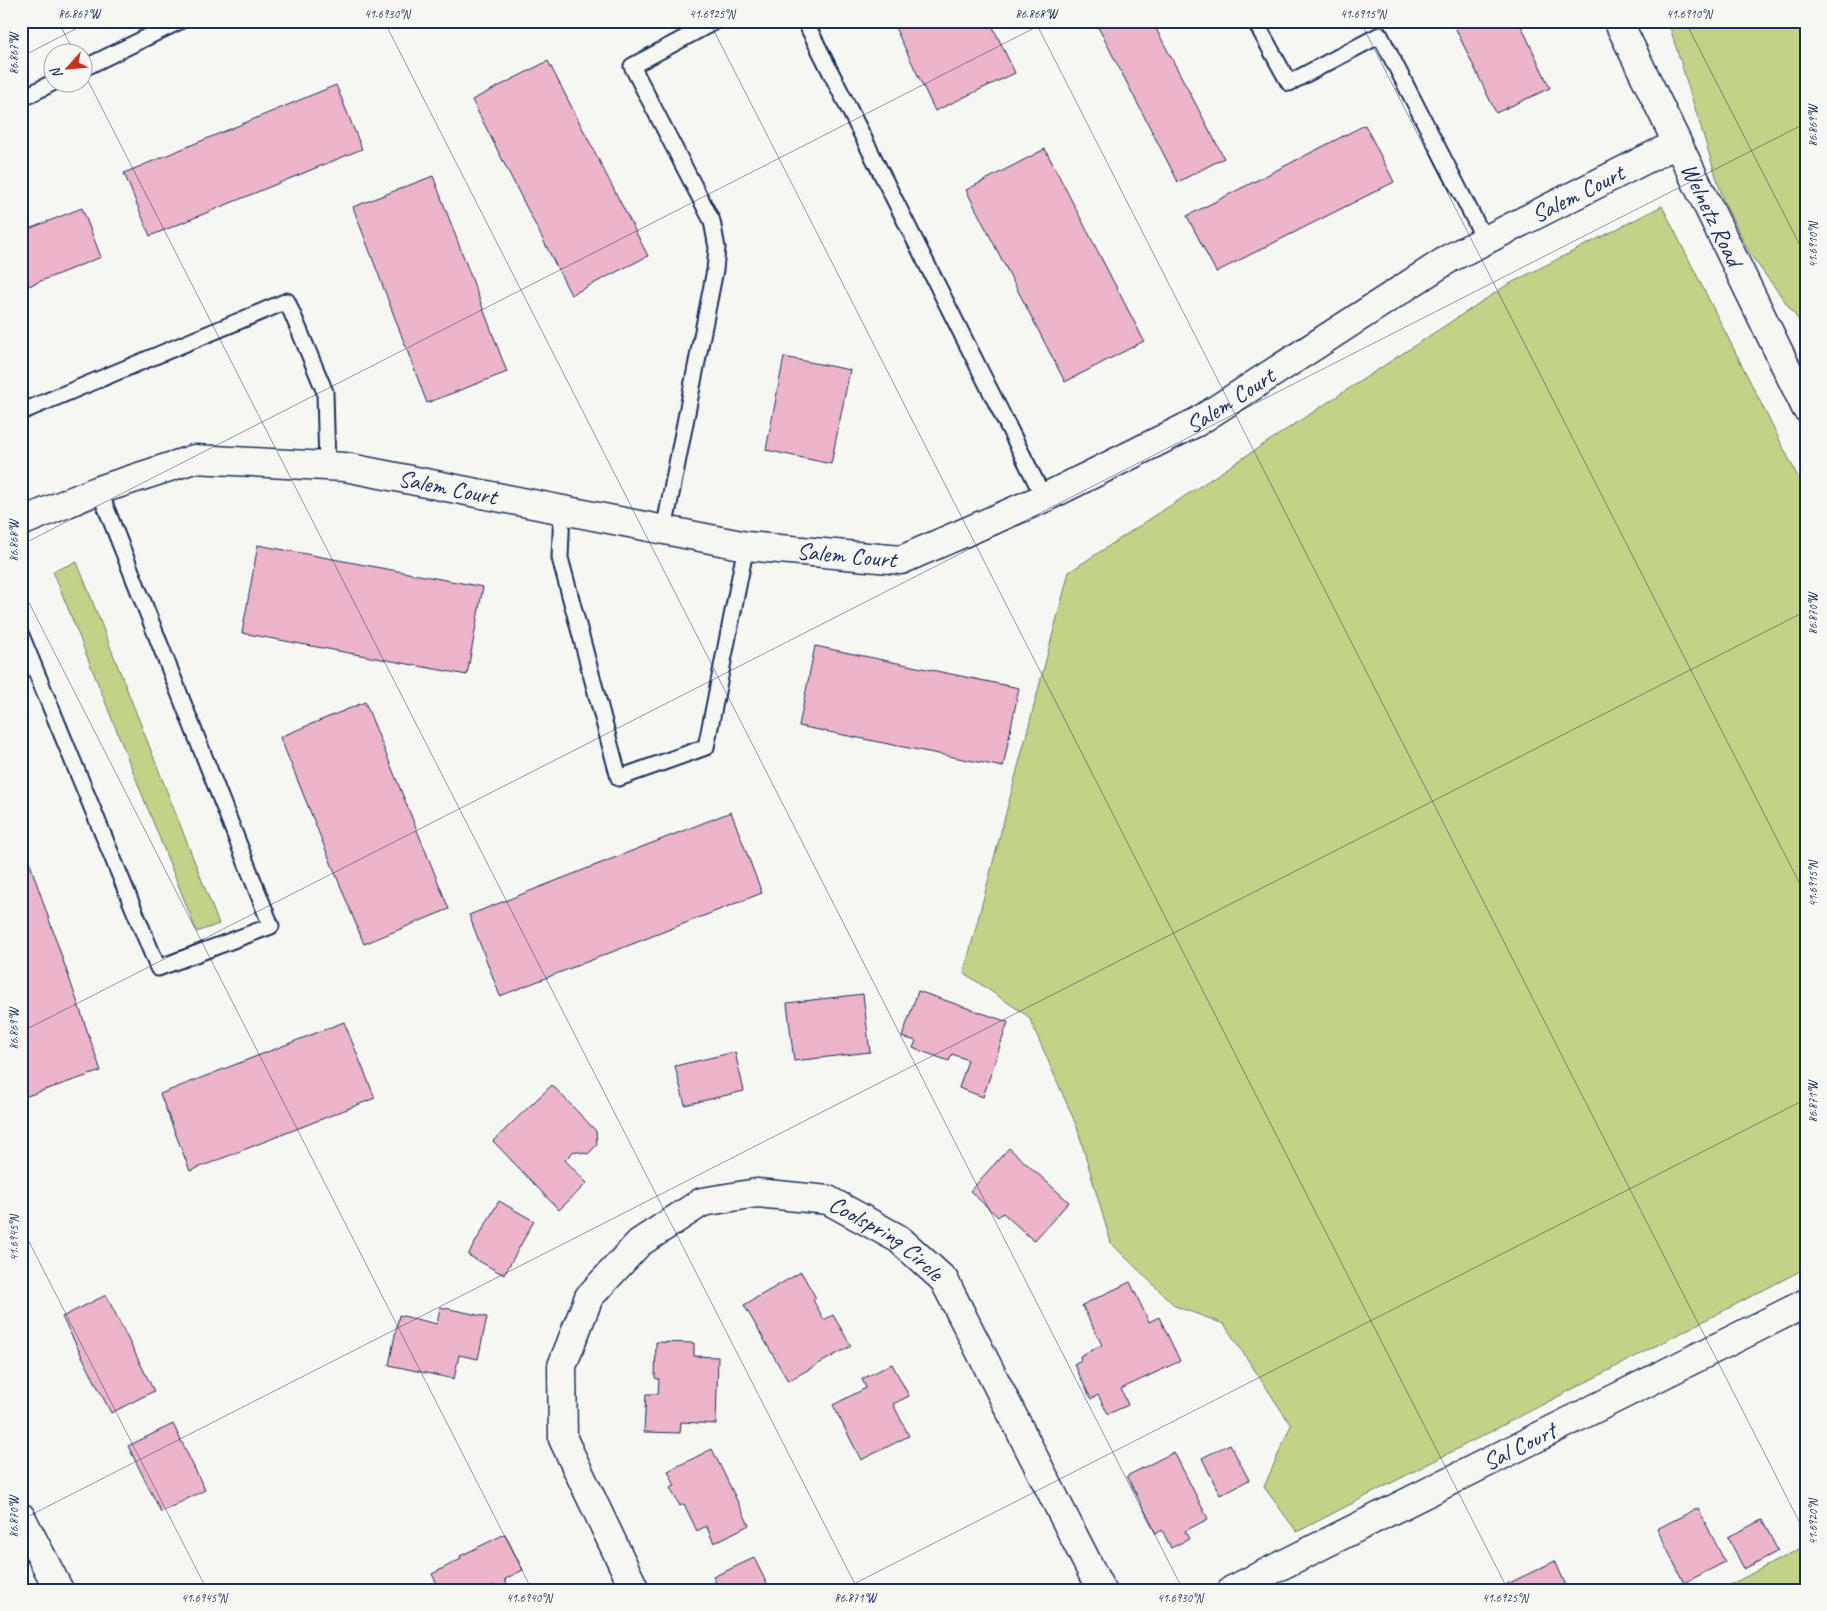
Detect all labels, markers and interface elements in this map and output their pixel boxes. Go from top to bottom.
text: 86.867°W [58,6,102,22]
text: 41.6930°N [364,6,411,22]
text: 41.6925°N [689,6,736,22]
text: 86.868°W [1015,6,1059,22]
text: 41.6915°N [1340,6,1387,22]
text: 41.6910°N [1666,6,1713,22]
text: 86.867°W [6,31,22,75]
north arrow [42,42,92,92]
text: N [46,64,66,81]
text: 86.869°W [1805,103,1821,147]
street label: Salem Court [1526,157,1631,229]
street label: Welnetz Road [1674,158,1751,274]
text: 41.6910°N [1805,221,1821,268]
street label: Salem Court [1181,360,1282,440]
street label: Salem Court [396,463,501,512]
text: 86.868°W [6,518,22,562]
street label: Salem Court [795,536,900,575]
text: 86.870°W [1805,591,1821,635]
text: 41.6915°N [1805,860,1821,907]
text: 86.869°W [6,1006,22,1050]
text: 86.871°W [1805,1079,1821,1123]
street label: Coolspring Circle [824,1189,951,1289]
text: 41.6945°N [6,1214,22,1261]
street label: Sal Court [1478,1414,1563,1477]
text: 86.870°W [6,1494,22,1538]
text: 41.6920°N [1805,1498,1821,1545]
text: 41.6945°N [181,1590,228,1606]
text: 41.6940°N [506,1590,553,1606]
text: 86.871°W [834,1590,878,1606]
text: 41.6930°N [1157,1590,1204,1606]
text: 41.6925°N [1482,1590,1529,1606]

